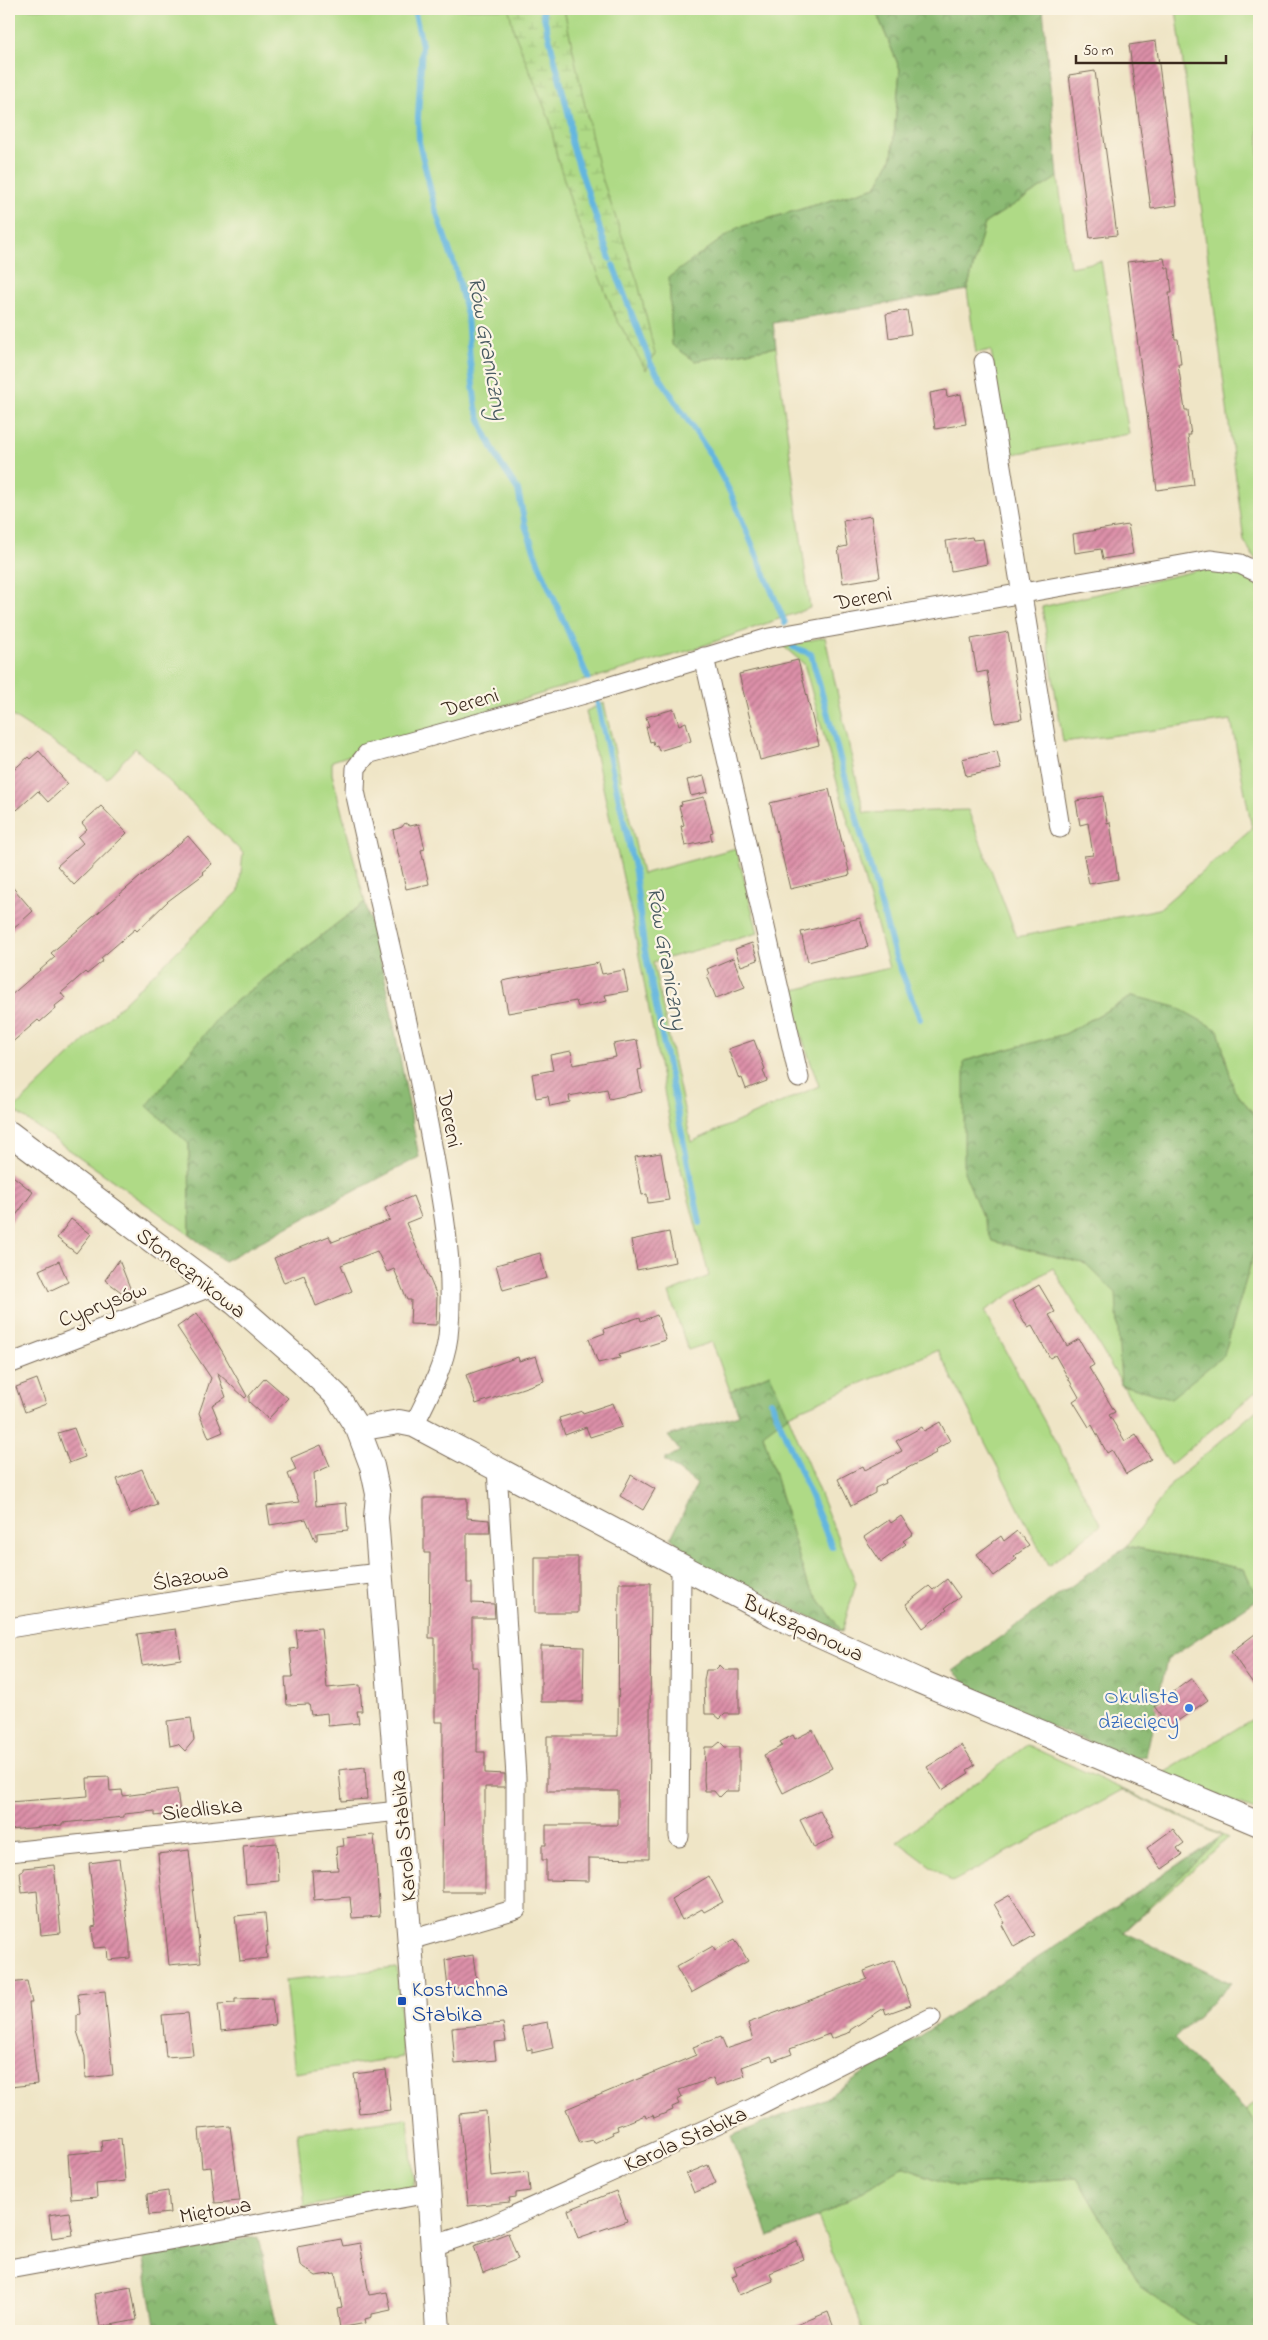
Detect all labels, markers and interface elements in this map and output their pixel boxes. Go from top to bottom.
scale bar [1076,32,1226,64]
text: 50 m [1083,40,1114,62]
water label: Rów Graniczny [457,274,516,424]
street label: Dereni [831,579,895,621]
street label: Dereni [438,681,503,727]
water label: Rów Graniczny [636,884,695,1034]
street label: Dereni [427,1087,469,1151]
street label: Słonecznikowa [128,1221,252,1328]
street label: Cyprysów [54,1274,152,1338]
street label: Ślazowa [150,1557,231,1601]
street label: Bukszpanowa [736,1587,868,1672]
place label: Okulista dziecięcy [1098,1682,1179,1740]
marker: Okulista dziecięcy [1183,1702,1195,1714]
street label: Karola Stabika [383,1769,427,1903]
street label: Siedliska [161,1791,244,1831]
place label: Kostuchna Stabika [412,1975,508,2032]
marker: Kostuchna Stabika [396,1995,408,2007]
street label: Karola Stabika [620,2099,753,2182]
street label: Miętowa [177,2190,254,2234]

